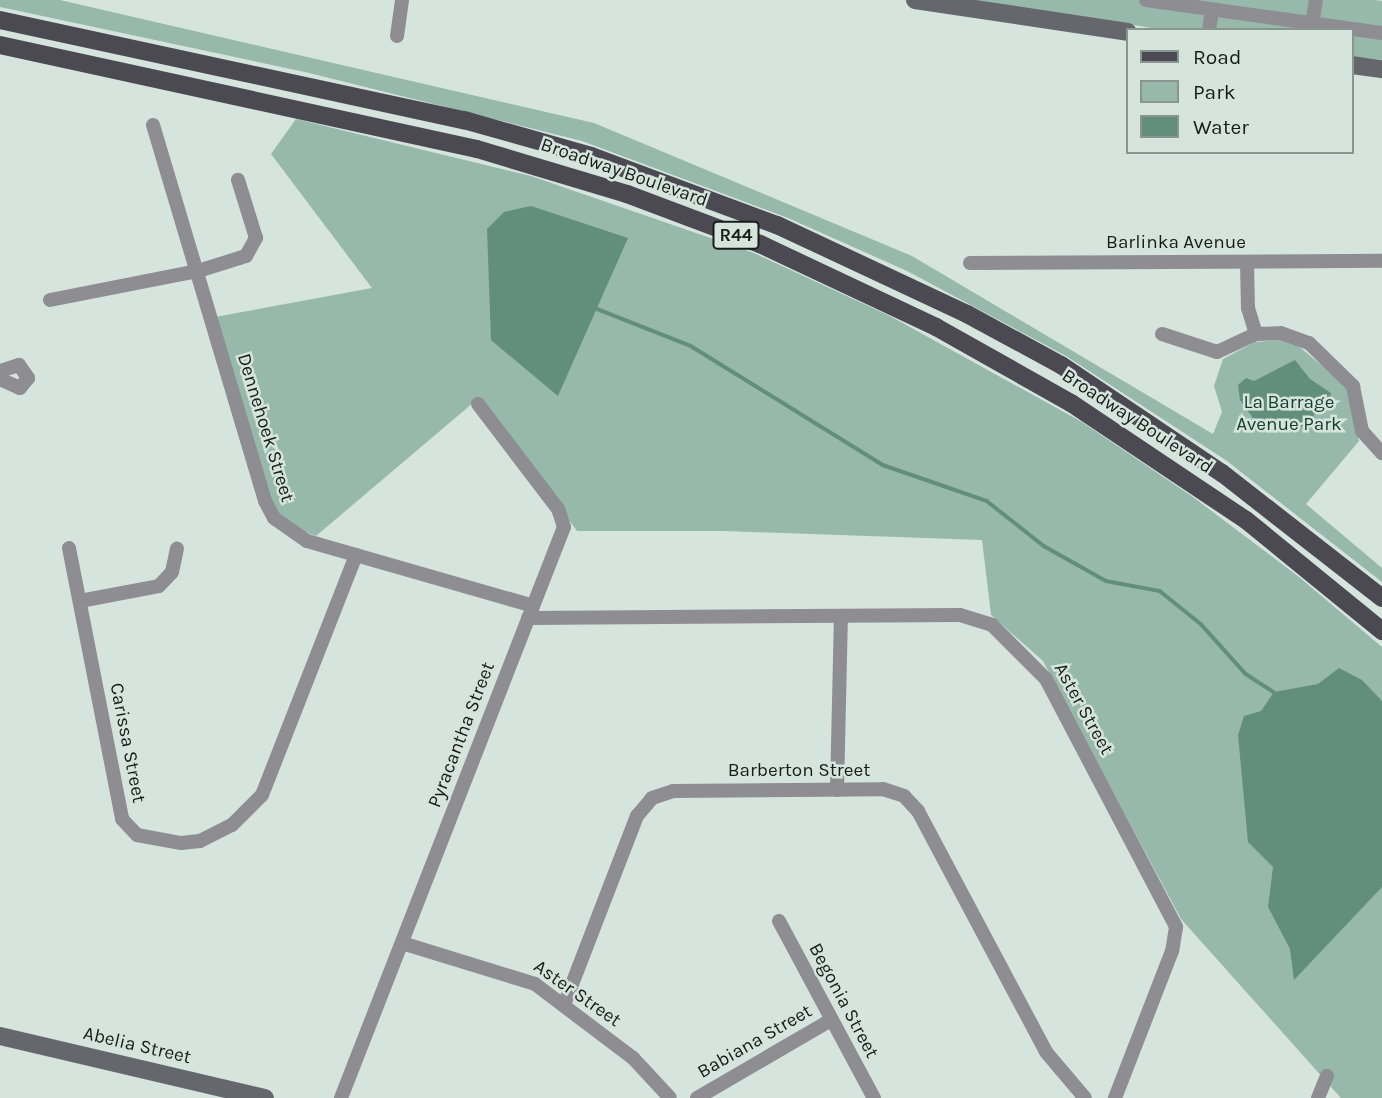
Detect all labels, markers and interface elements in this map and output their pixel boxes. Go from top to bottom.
legend [1126,28,1354,154]
text: Road [1193,45,1241,69]
text: Park [1193,80,1236,104]
text: Water [1193,115,1249,139]
street label: Broadway Boulevard [537,134,711,212]
road number: R44 [712,220,760,249]
street label: Barlinka Avenue [1106,232,1246,254]
street label: Dennehoek Street [232,351,298,505]
street label: Broadway Boulevard [1057,365,1217,479]
park label: La Barrage Avenue Park [1236,392,1342,436]
street label: Pyracantha Street [424,659,500,811]
street label: Aster Street [1048,659,1118,759]
street label: Carissa Street [104,681,150,805]
street label: Barberton Street [728,760,870,782]
street label: Begonia Street [803,940,883,1062]
street label: Aster Street [529,956,625,1032]
street label: Babiana Street [694,1000,816,1084]
street label: Abelia Street [81,1023,193,1069]

